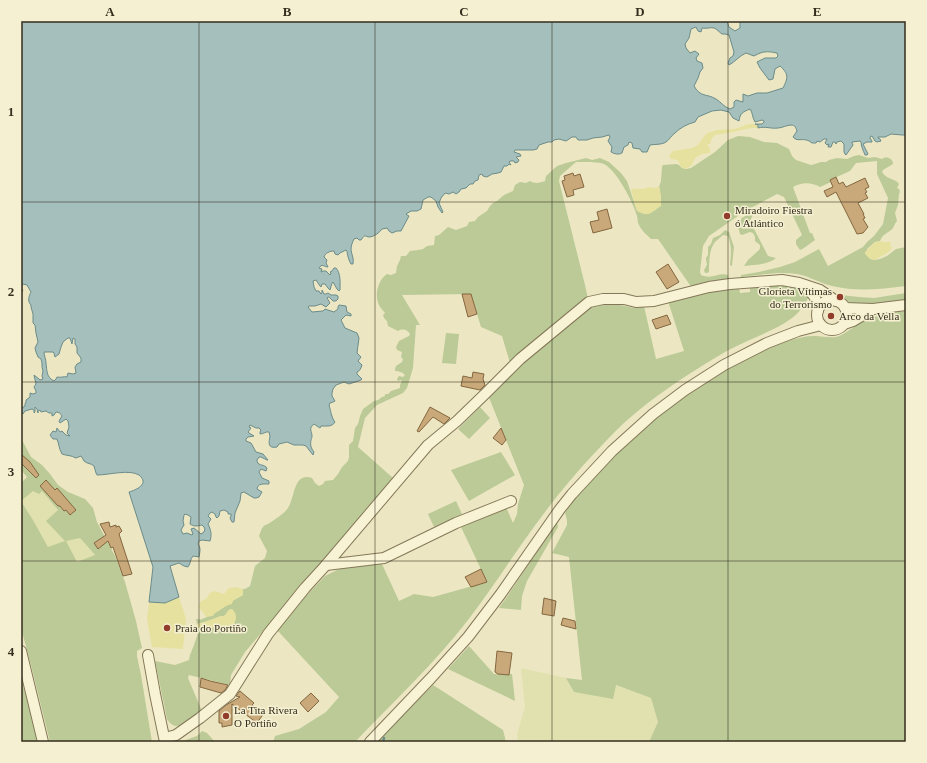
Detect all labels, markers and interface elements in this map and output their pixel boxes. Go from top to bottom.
text: A [105,4,115,19]
text: B [283,4,292,19]
text: C [459,4,469,19]
text: D [635,4,645,19]
text: E [813,4,821,19]
text: 1 [8,104,14,119]
place label: Miradoiro Fiestra ó Atlántico [735,204,812,229]
marker: Miradoiro Fiestra ó Atlántico [722,211,732,221]
text: 2 [8,284,14,299]
place label: Glorieta Vítimas do Terrorismo [759,285,832,310]
marker: Glorieta Vítimas do Terrorismo [835,292,845,302]
place label: Arco da Vella [839,310,899,322]
marker: Arco da Vella [826,311,836,321]
text: 3 [8,464,15,479]
place label: Praia do Portiño [175,622,247,634]
marker: Praia do Portiño [162,623,172,633]
text: 4 [8,644,15,659]
place label: La Tita Rivera O Portiño [234,704,298,729]
marker: La Tita Rivera O Portiño [221,711,231,721]

